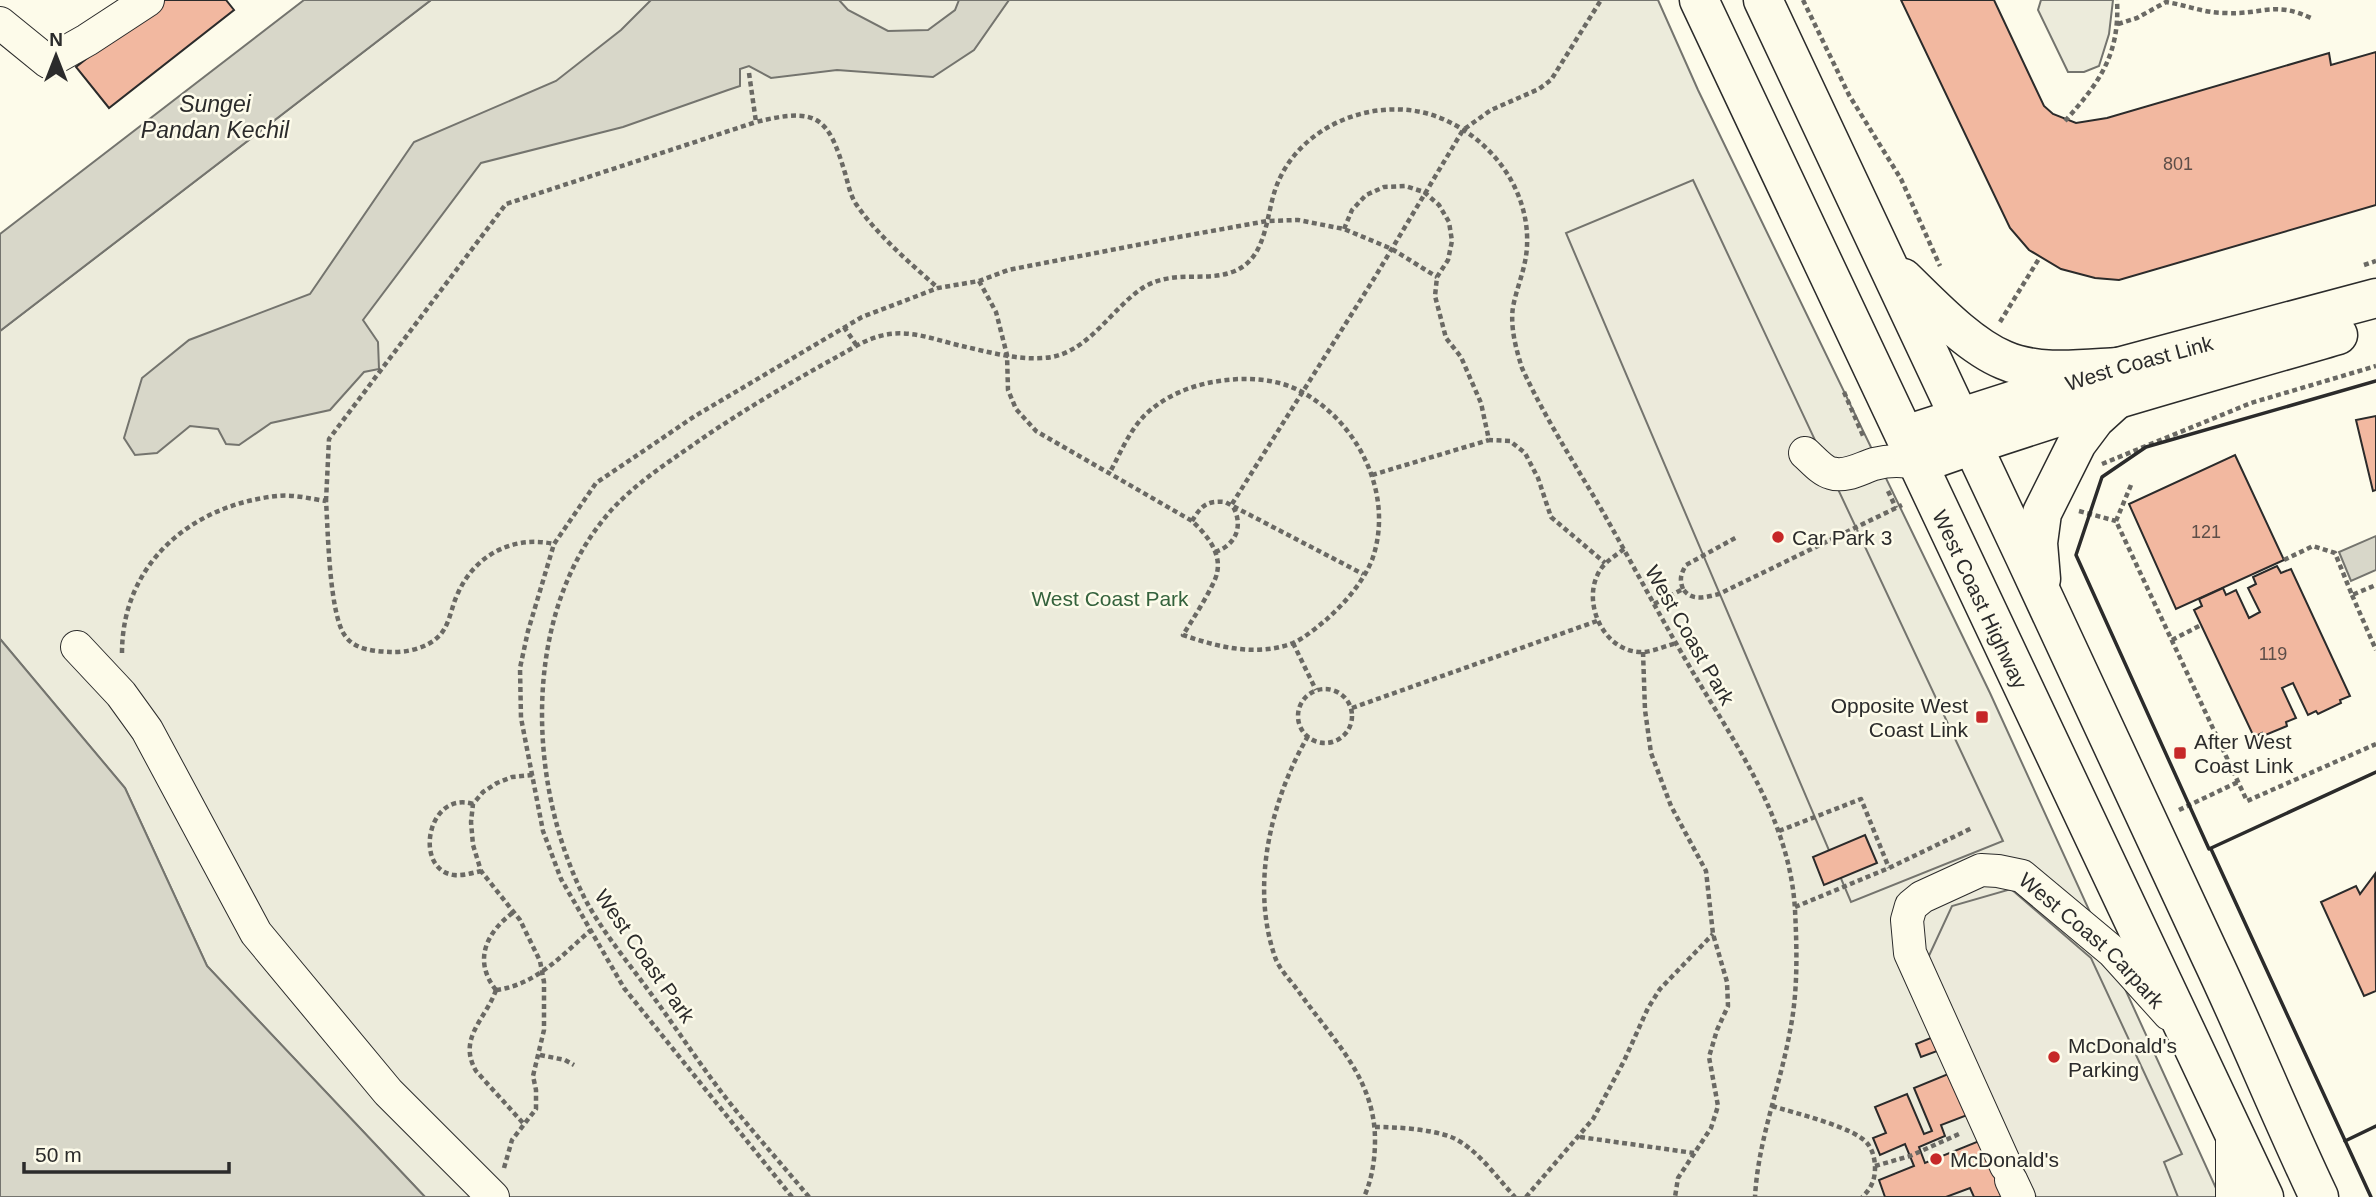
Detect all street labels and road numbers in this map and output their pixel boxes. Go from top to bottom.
street label: West Coast Link [2062,331,2216,395]
street label: West Coast Highway [1929,506,2033,693]
street label: West Coast Park [1641,561,1739,709]
street label: West Coast Carpark [2015,868,2169,1013]
street label: West Coast Park [591,885,700,1027]

